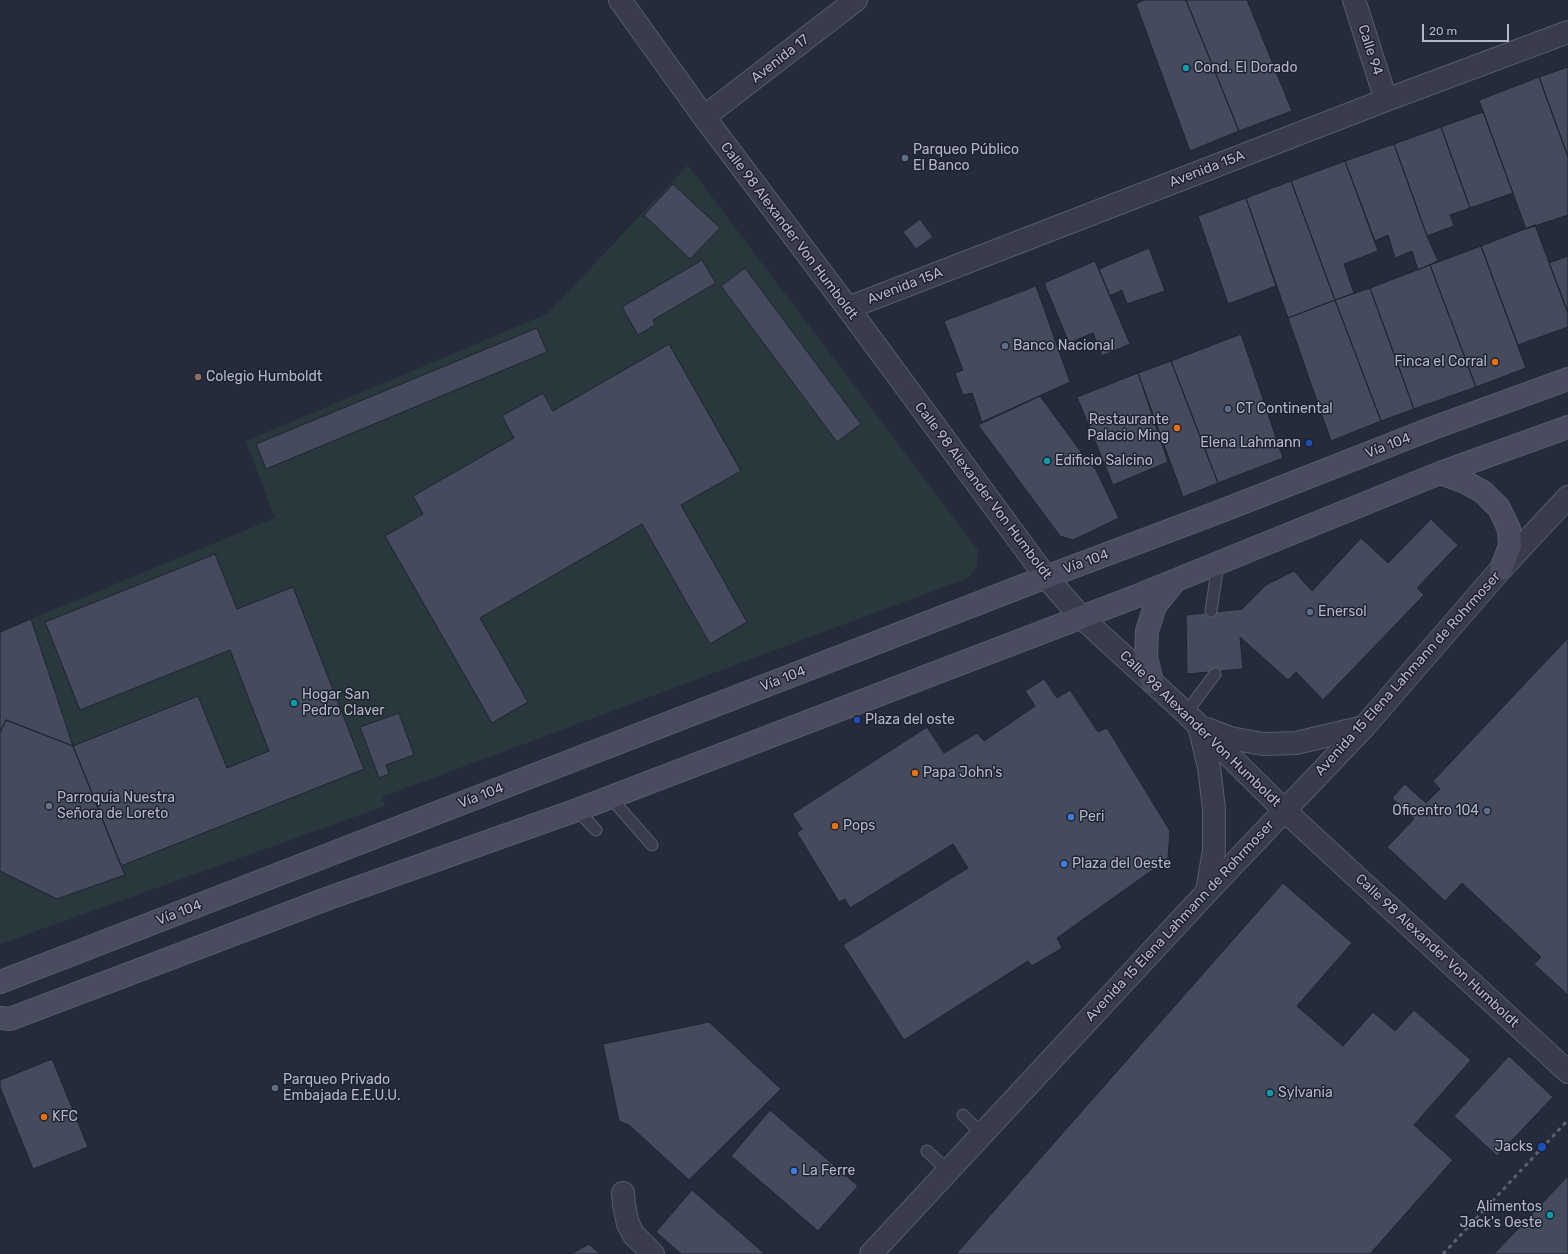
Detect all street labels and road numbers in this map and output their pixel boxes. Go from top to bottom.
street label: Calle 94 [1354,23,1386,77]
street label: Avenida 17 [748,31,812,87]
street label: Calle 98 Alexander Von Humboldt [717,139,861,323]
street label: Avenida 15A [1167,147,1247,191]
street label: Avenida 15A [865,264,945,308]
street label: Calle 98 Alexander Von Humboldt [911,399,1055,583]
street label: Vía 104 [1363,430,1413,462]
street label: Vía 104 [1061,546,1111,578]
street label: Avenida 15 Elena Lahmann de Rohrmoser [1312,568,1504,780]
street label: Calle 98 Alexander Von Humboldt [1116,647,1284,811]
street label: Vía 104 [758,663,808,695]
street label: Vía 104 [456,780,506,812]
street label: Avenida 15 Elena Lahmann de Rohrmoser [1082,817,1278,1025]
street label: Calle 98 Alexander Von Humboldt [1352,871,1522,1031]
street label: Vía 104 [154,897,204,929]

